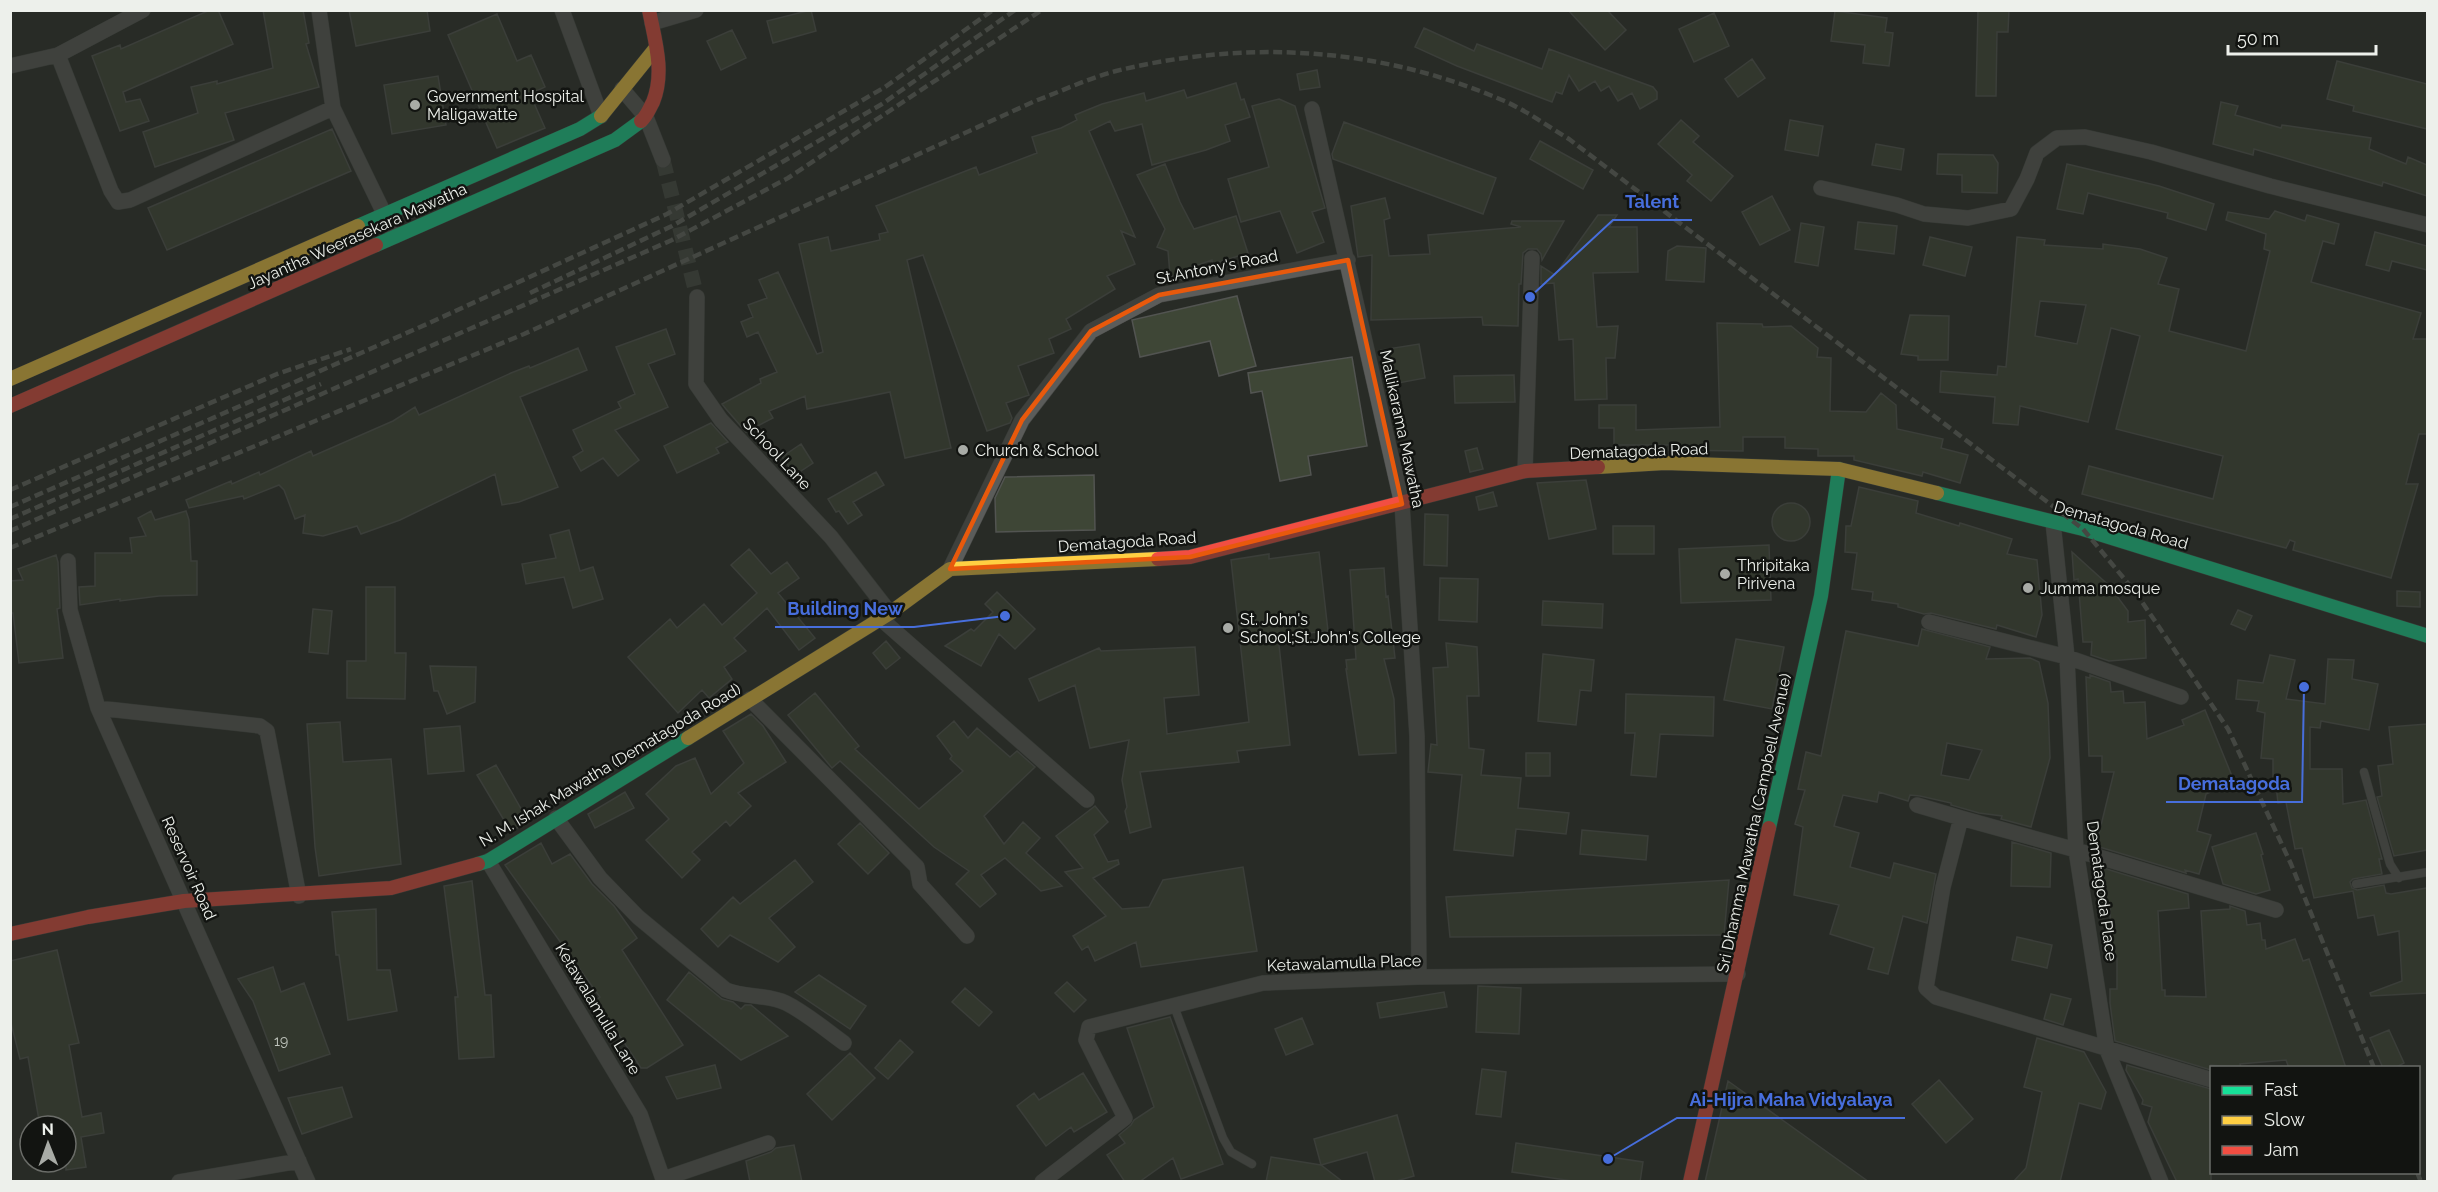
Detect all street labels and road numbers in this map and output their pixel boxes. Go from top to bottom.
street label: Jayantha Weerasekara Mawatha [244,179,470,293]
street label: St.Antony's Road [1154,246,1280,288]
street label: Mallikarama Mawatha [1376,348,1428,510]
street label: School Lane [739,414,815,494]
street label: Dematagoda Road [1569,439,1709,463]
street label: Dematagoda Road [2052,497,2190,553]
street label: Dematagoda Road [1057,528,1197,556]
street label: Sri Dhamma Mawatha (Campbell Avenue) [1713,672,1795,974]
street label: N. M. Ishak Mawatha (Dematagoda Road) [476,679,744,851]
street label: Reservoir Road [158,813,220,923]
street label: Dematagoda Place [2083,820,2121,962]
street label: Ketawalamulla Lane [551,940,645,1078]
street label: Ketawalamulla Place [1267,951,1421,975]

